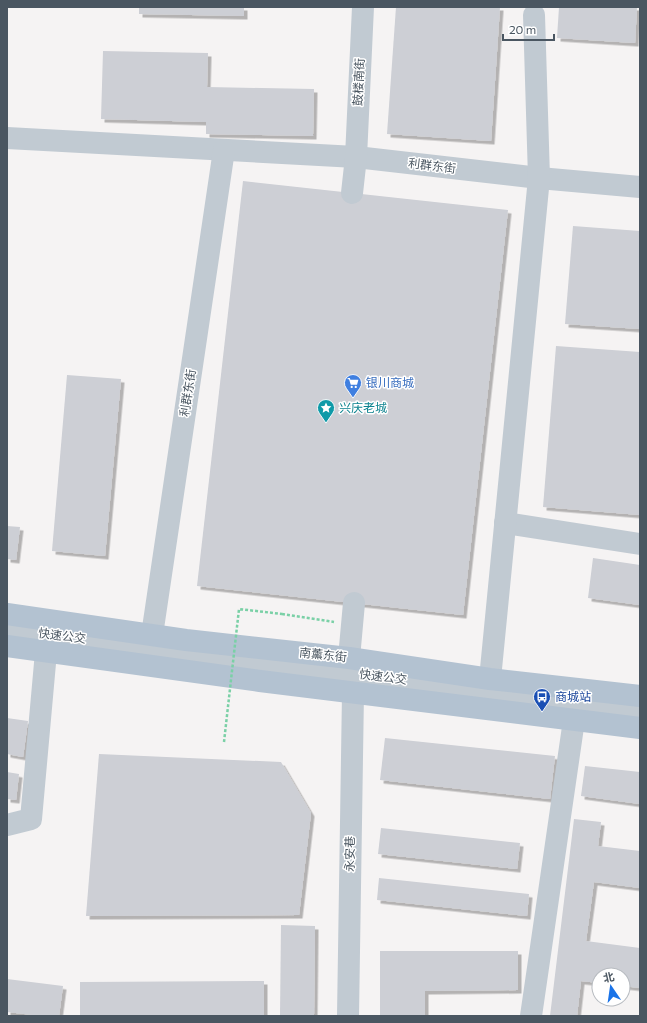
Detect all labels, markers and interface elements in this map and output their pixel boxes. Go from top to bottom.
scale bar [503,16,554,42]
text: 20 m [509,22,536,36]
street label: 鼓楼南街 [350,58,366,106]
street label: 利群东街 [407,155,457,175]
street label: 利群东街 [176,368,198,418]
supermarket icon: 银川商城 [343,373,363,398]
place label: 银川商城 [366,375,414,389]
place icon: 兴庆老城 [316,398,336,423]
place label: 兴庆老城 [339,400,387,414]
street label: 快速公交 [37,625,87,645]
street label: 南薰东街 [298,645,348,663]
street label: 快速公交 [358,666,408,686]
bus stop icon: 商城站 [532,687,552,712]
place label: 商城站 [555,689,591,703]
street label: 永安巷 [342,836,356,872]
north arrow [591,967,631,1007]
text: 北 [602,969,615,984]

